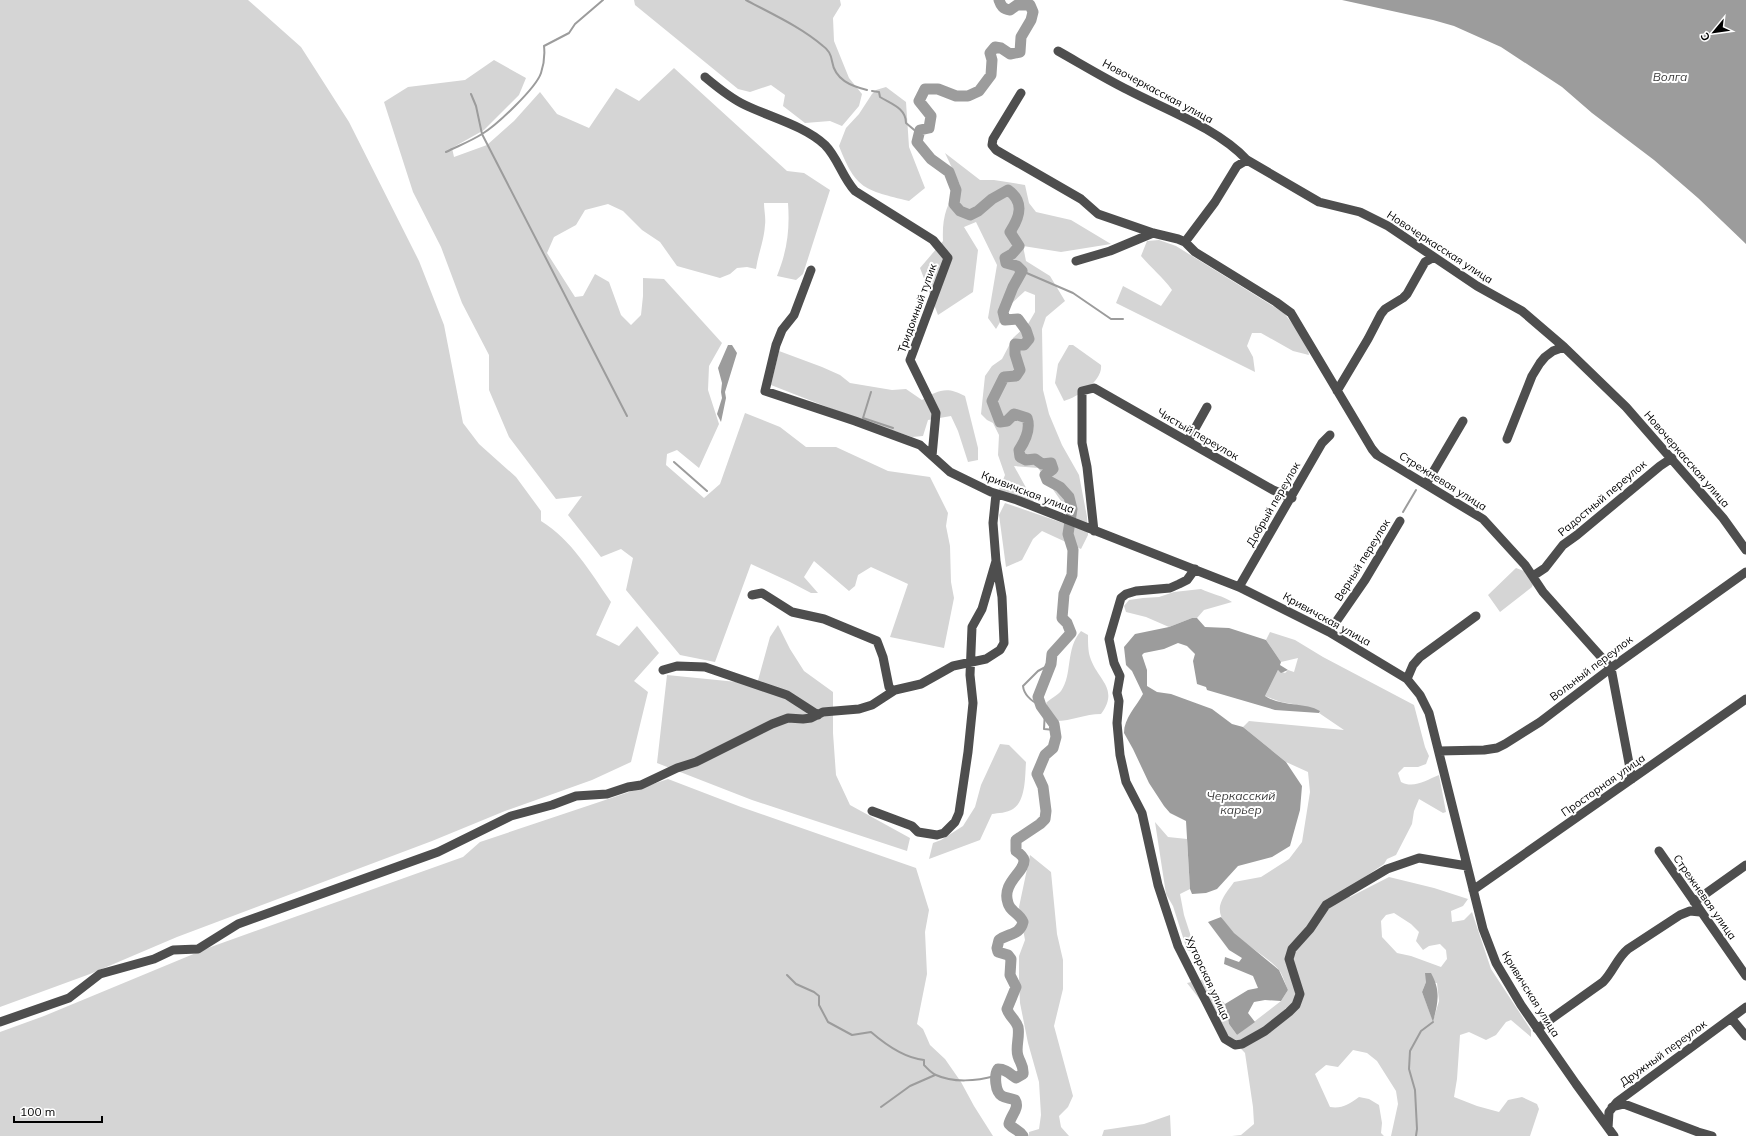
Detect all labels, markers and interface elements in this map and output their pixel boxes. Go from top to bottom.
north arrow [1694,12,1734,52]
text: С [1697,30,1713,44]
street label: Новочеркасская улица [1100,56,1216,126]
water label: Волга [1653,69,1687,84]
street label: Новочеркасская улица [1384,207,1496,287]
street label: Тридомный тупик [894,262,940,354]
street label: Чистый переулок [1155,405,1241,463]
street label: Новочеркасская улица [1641,408,1733,510]
street label: Стрежневая улица [1397,448,1489,514]
street label: Радостный переулок [1555,457,1649,539]
street label: Добрый переулок [1243,459,1303,549]
street label: Кривичская улица [980,468,1076,516]
street label: Верный переулок [1331,516,1393,604]
street label: Кривичская улица [1281,589,1373,649]
street label: Вольный переулок [1547,632,1635,704]
street label: Просторная улица [1558,751,1648,819]
water label: Черкасский карьер [1207,788,1275,817]
street label: Стрежневая улица [1670,852,1740,942]
street label: Хуторская улица [1183,934,1233,1022]
street label: Кривичская улица [1499,949,1563,1039]
street label: Дружный переулок [1617,1017,1709,1089]
scale bar [14,1098,102,1124]
text: 100 m [20,1104,55,1119]

